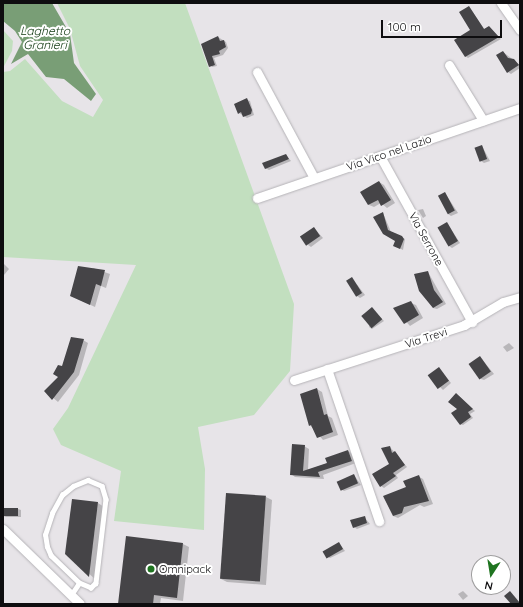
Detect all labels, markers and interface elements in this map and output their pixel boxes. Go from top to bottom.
scale bar [383,12,504,38]
text: 100 m [388,19,421,34]
water label: Laghetto Granieri [20,24,70,52]
street label: Via Vico nel Lazio [345,132,433,174]
street label: Via Serrone [406,210,446,268]
street label: Via Trevi [403,325,449,351]
north arrow [471,555,511,595]
place label: Omnipack [159,562,211,576]
marker: Omnipack [146,564,156,574]
text: N [483,578,494,593]

